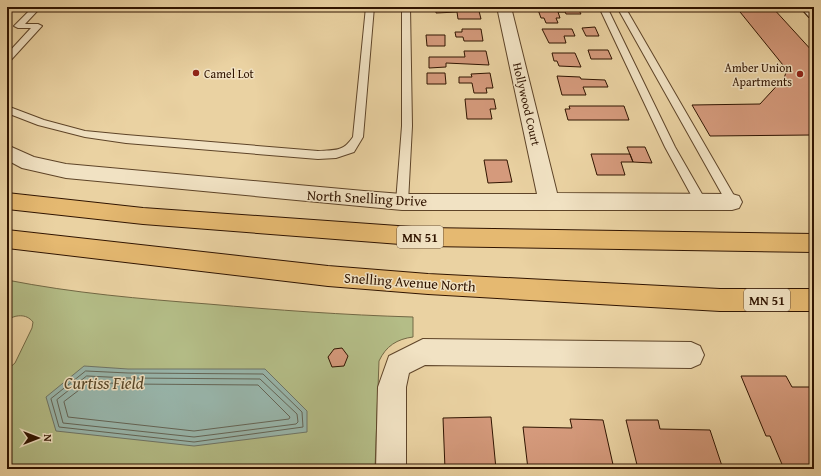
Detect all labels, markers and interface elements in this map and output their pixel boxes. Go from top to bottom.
place label: Amber Union Apartments [725,59,792,90]
street label: Hollywood Court [509,61,545,148]
place label: Camel Lot [204,65,255,82]
marker: Camel Lot [191,68,201,78]
marker: Amber Union Apartments [795,69,805,79]
street label: North Snelling Drive [306,185,428,211]
road number: MN 51 [397,226,443,248]
street label: Snelling Avenue North [343,267,477,297]
road number: MN 51 [744,289,790,311]
park label: Curtiss Field [64,370,144,395]
north arrow [18,418,58,458]
text: N [40,434,56,442]

